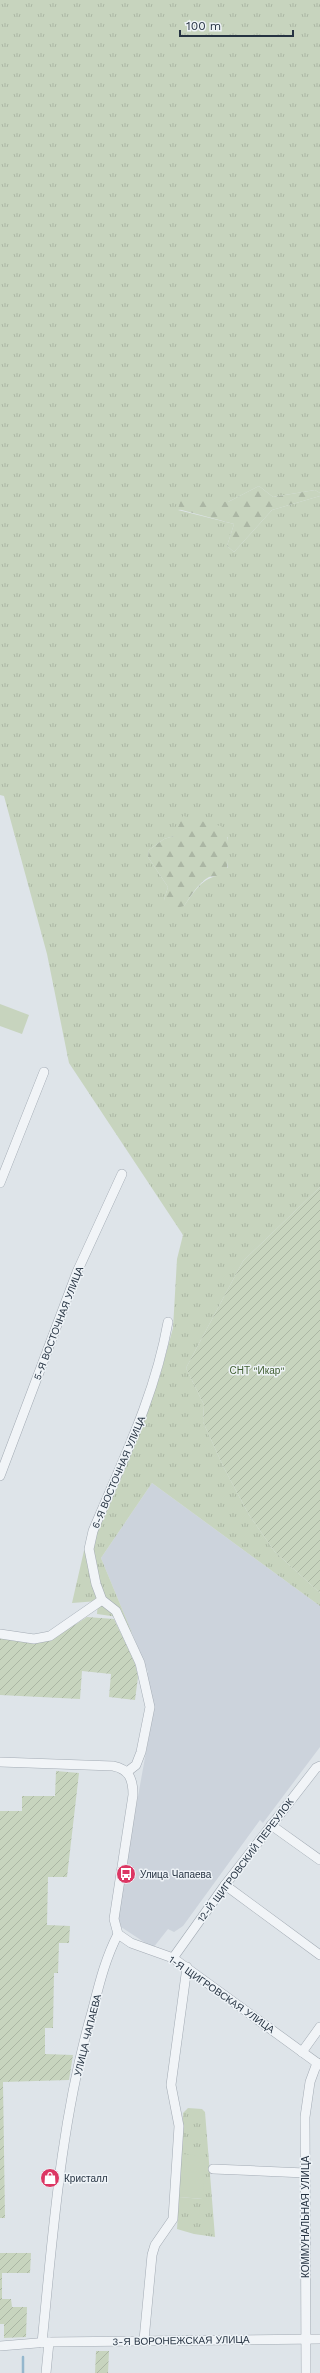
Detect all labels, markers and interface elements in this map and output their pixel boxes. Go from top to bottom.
scale bar [180,12,293,38]
text: 100 m [186,19,221,33]
street label: 5-Я ВОСТОЧНАЯ УЛИЦА [32,1265,85,1382]
park label: СНТ "Икар" [230,1365,284,1376]
street label: 6-Я ВОСТОЧНАЯ УЛИЦА [90,1414,147,1530]
street label: 12-Й ЩИГРОВСКИЙ ПЕРЕУЛОК [194,1796,296,1924]
bus stop icon: Улица Чапаева [115,1863,137,1885]
place label: Улица Чапаева [140,1869,212,1880]
street label: 1-Я ЩИГРОВСКАЯ УЛИЦА [167,1954,277,2035]
street label: УЛИЦА ЧАПАЕВА [72,1993,103,2077]
street label: КОММУНАЛЬНАЯ УЛИЦА [300,2156,311,2278]
shop icon: Кристалл [39,2167,61,2189]
place label: Кристалл [64,2173,108,2184]
street label: 3-Я ВОРОНЕЖСКАЯ УЛИЦА [112,2334,250,2347]

